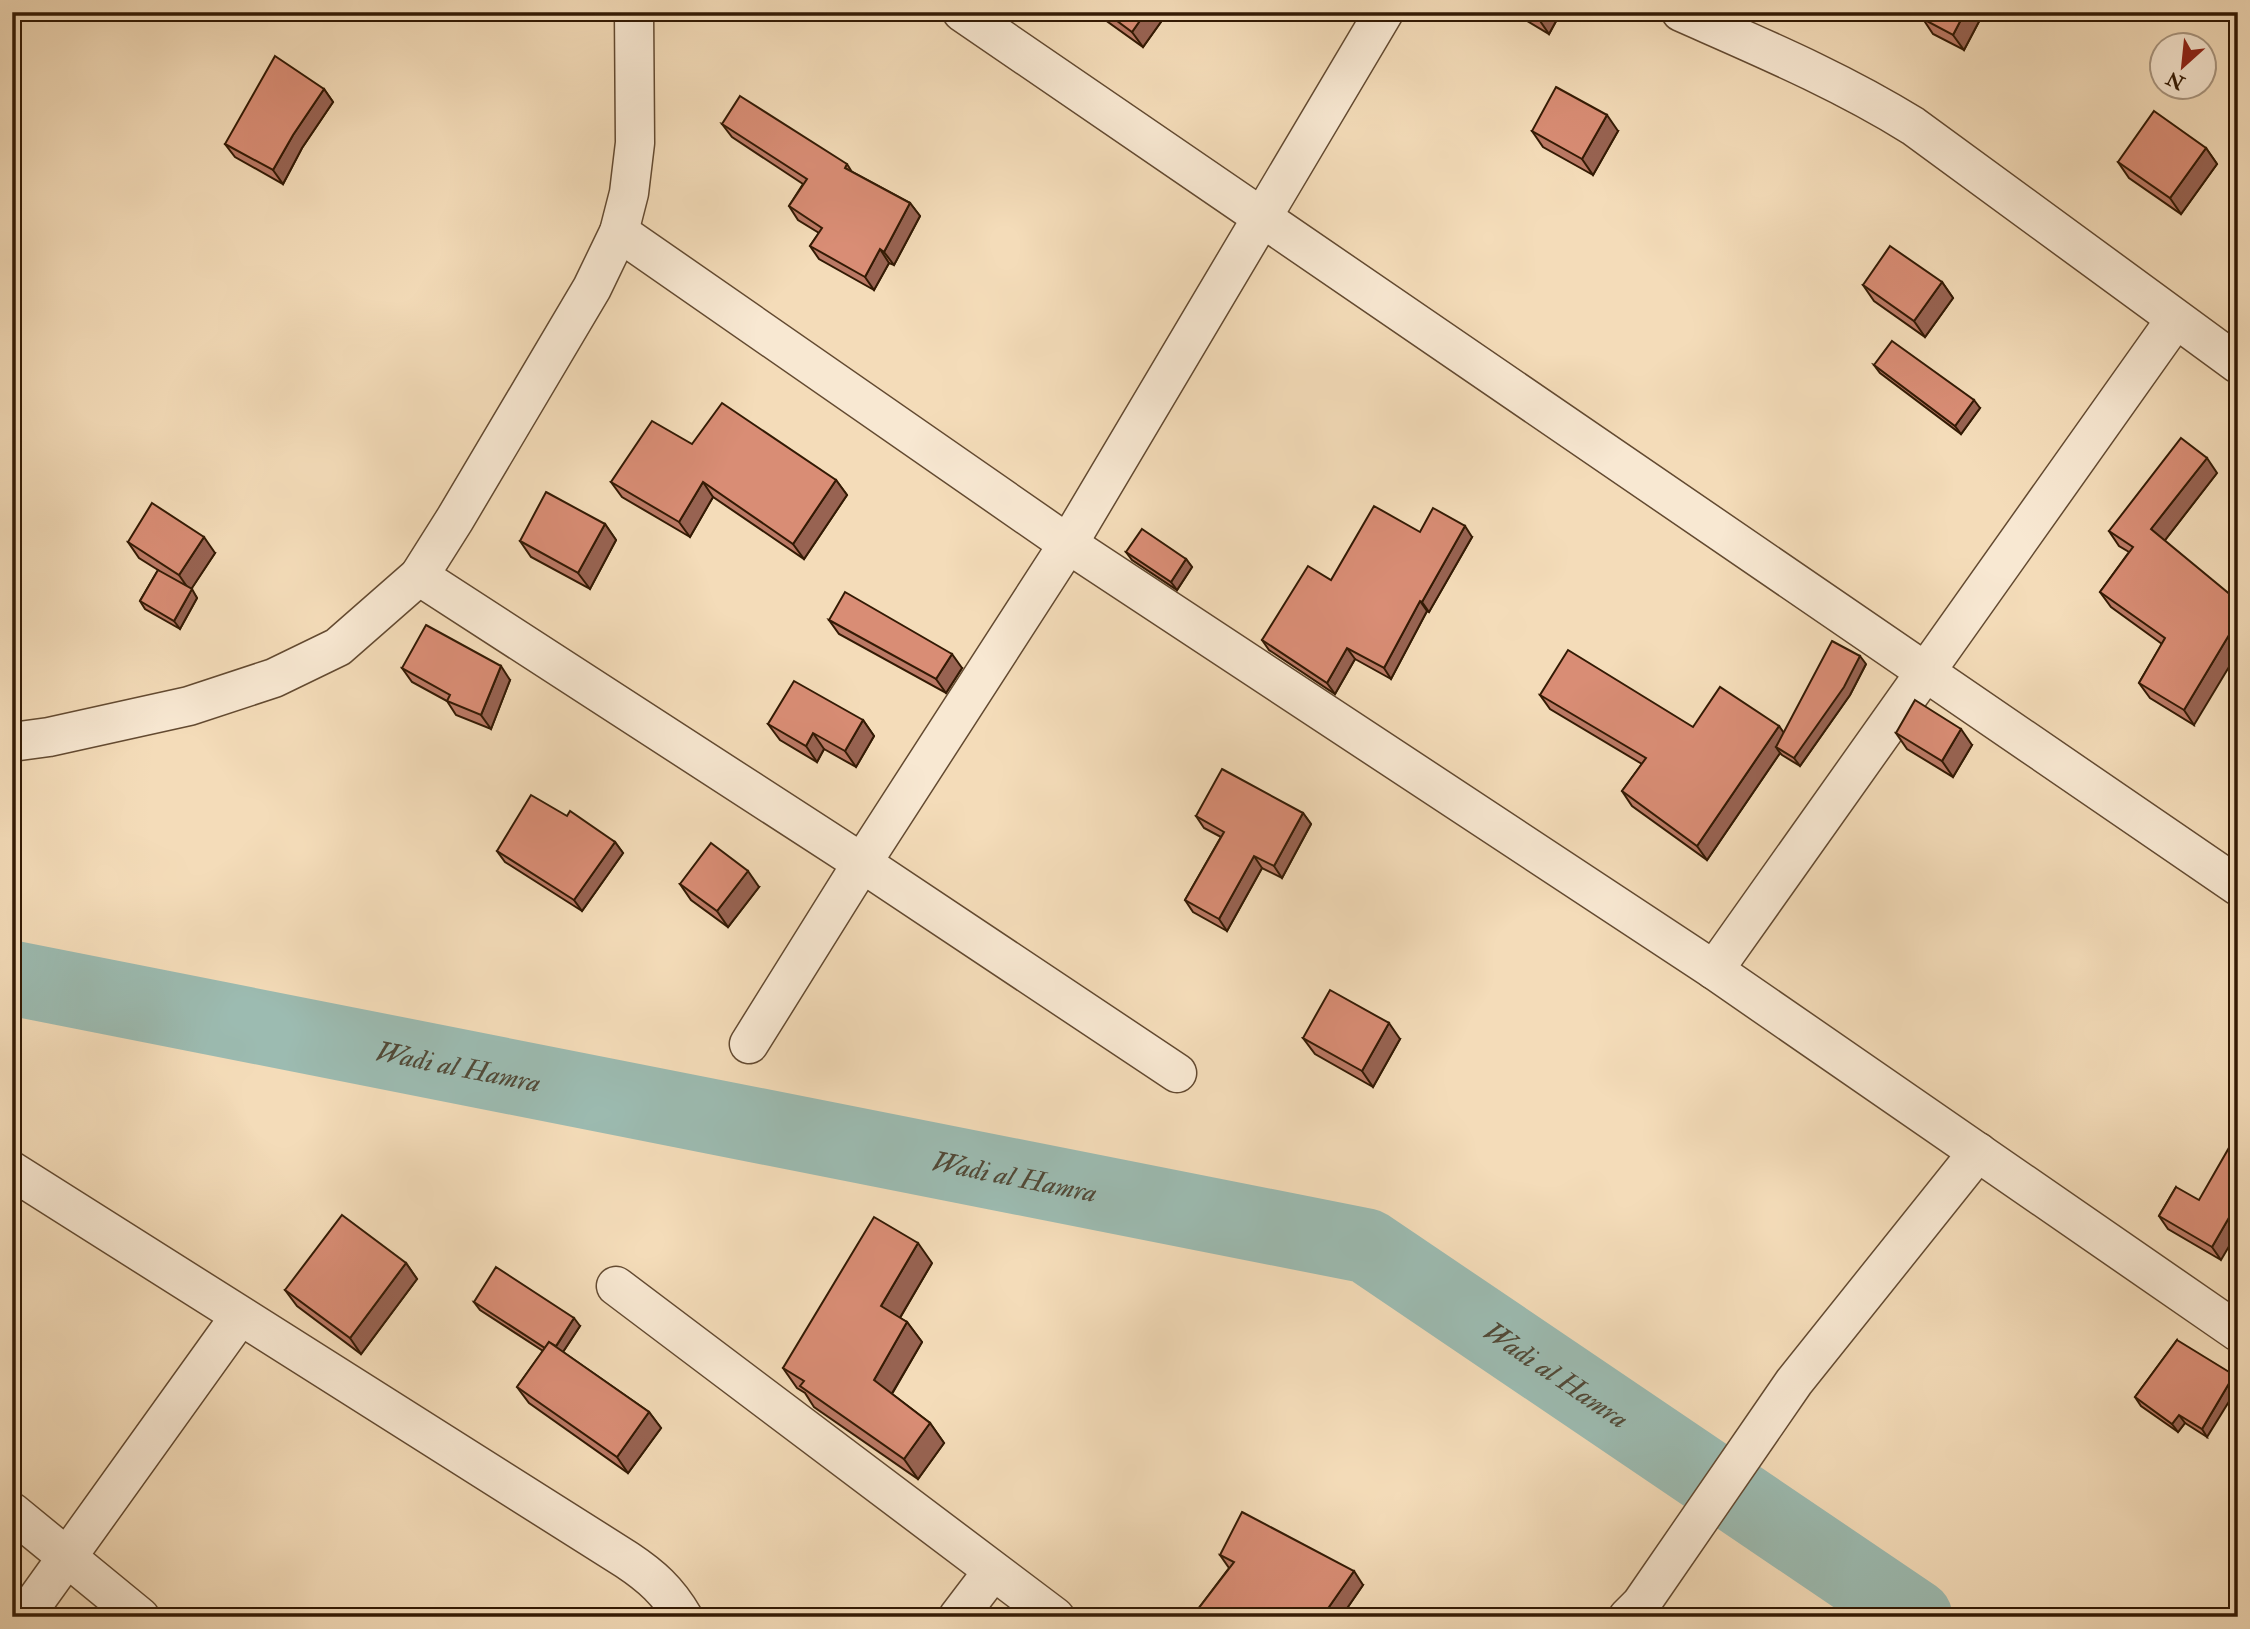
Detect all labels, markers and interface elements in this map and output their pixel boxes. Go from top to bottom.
north arrow [2148,32,2218,102]
text: N [2162,65,2190,95]
water label: Wadi al Hamra [372,1034,544,1101]
water label: Wadi al Hamra [929,1144,1100,1211]
water label: Wadi al Hamra [1476,1314,1635,1437]

